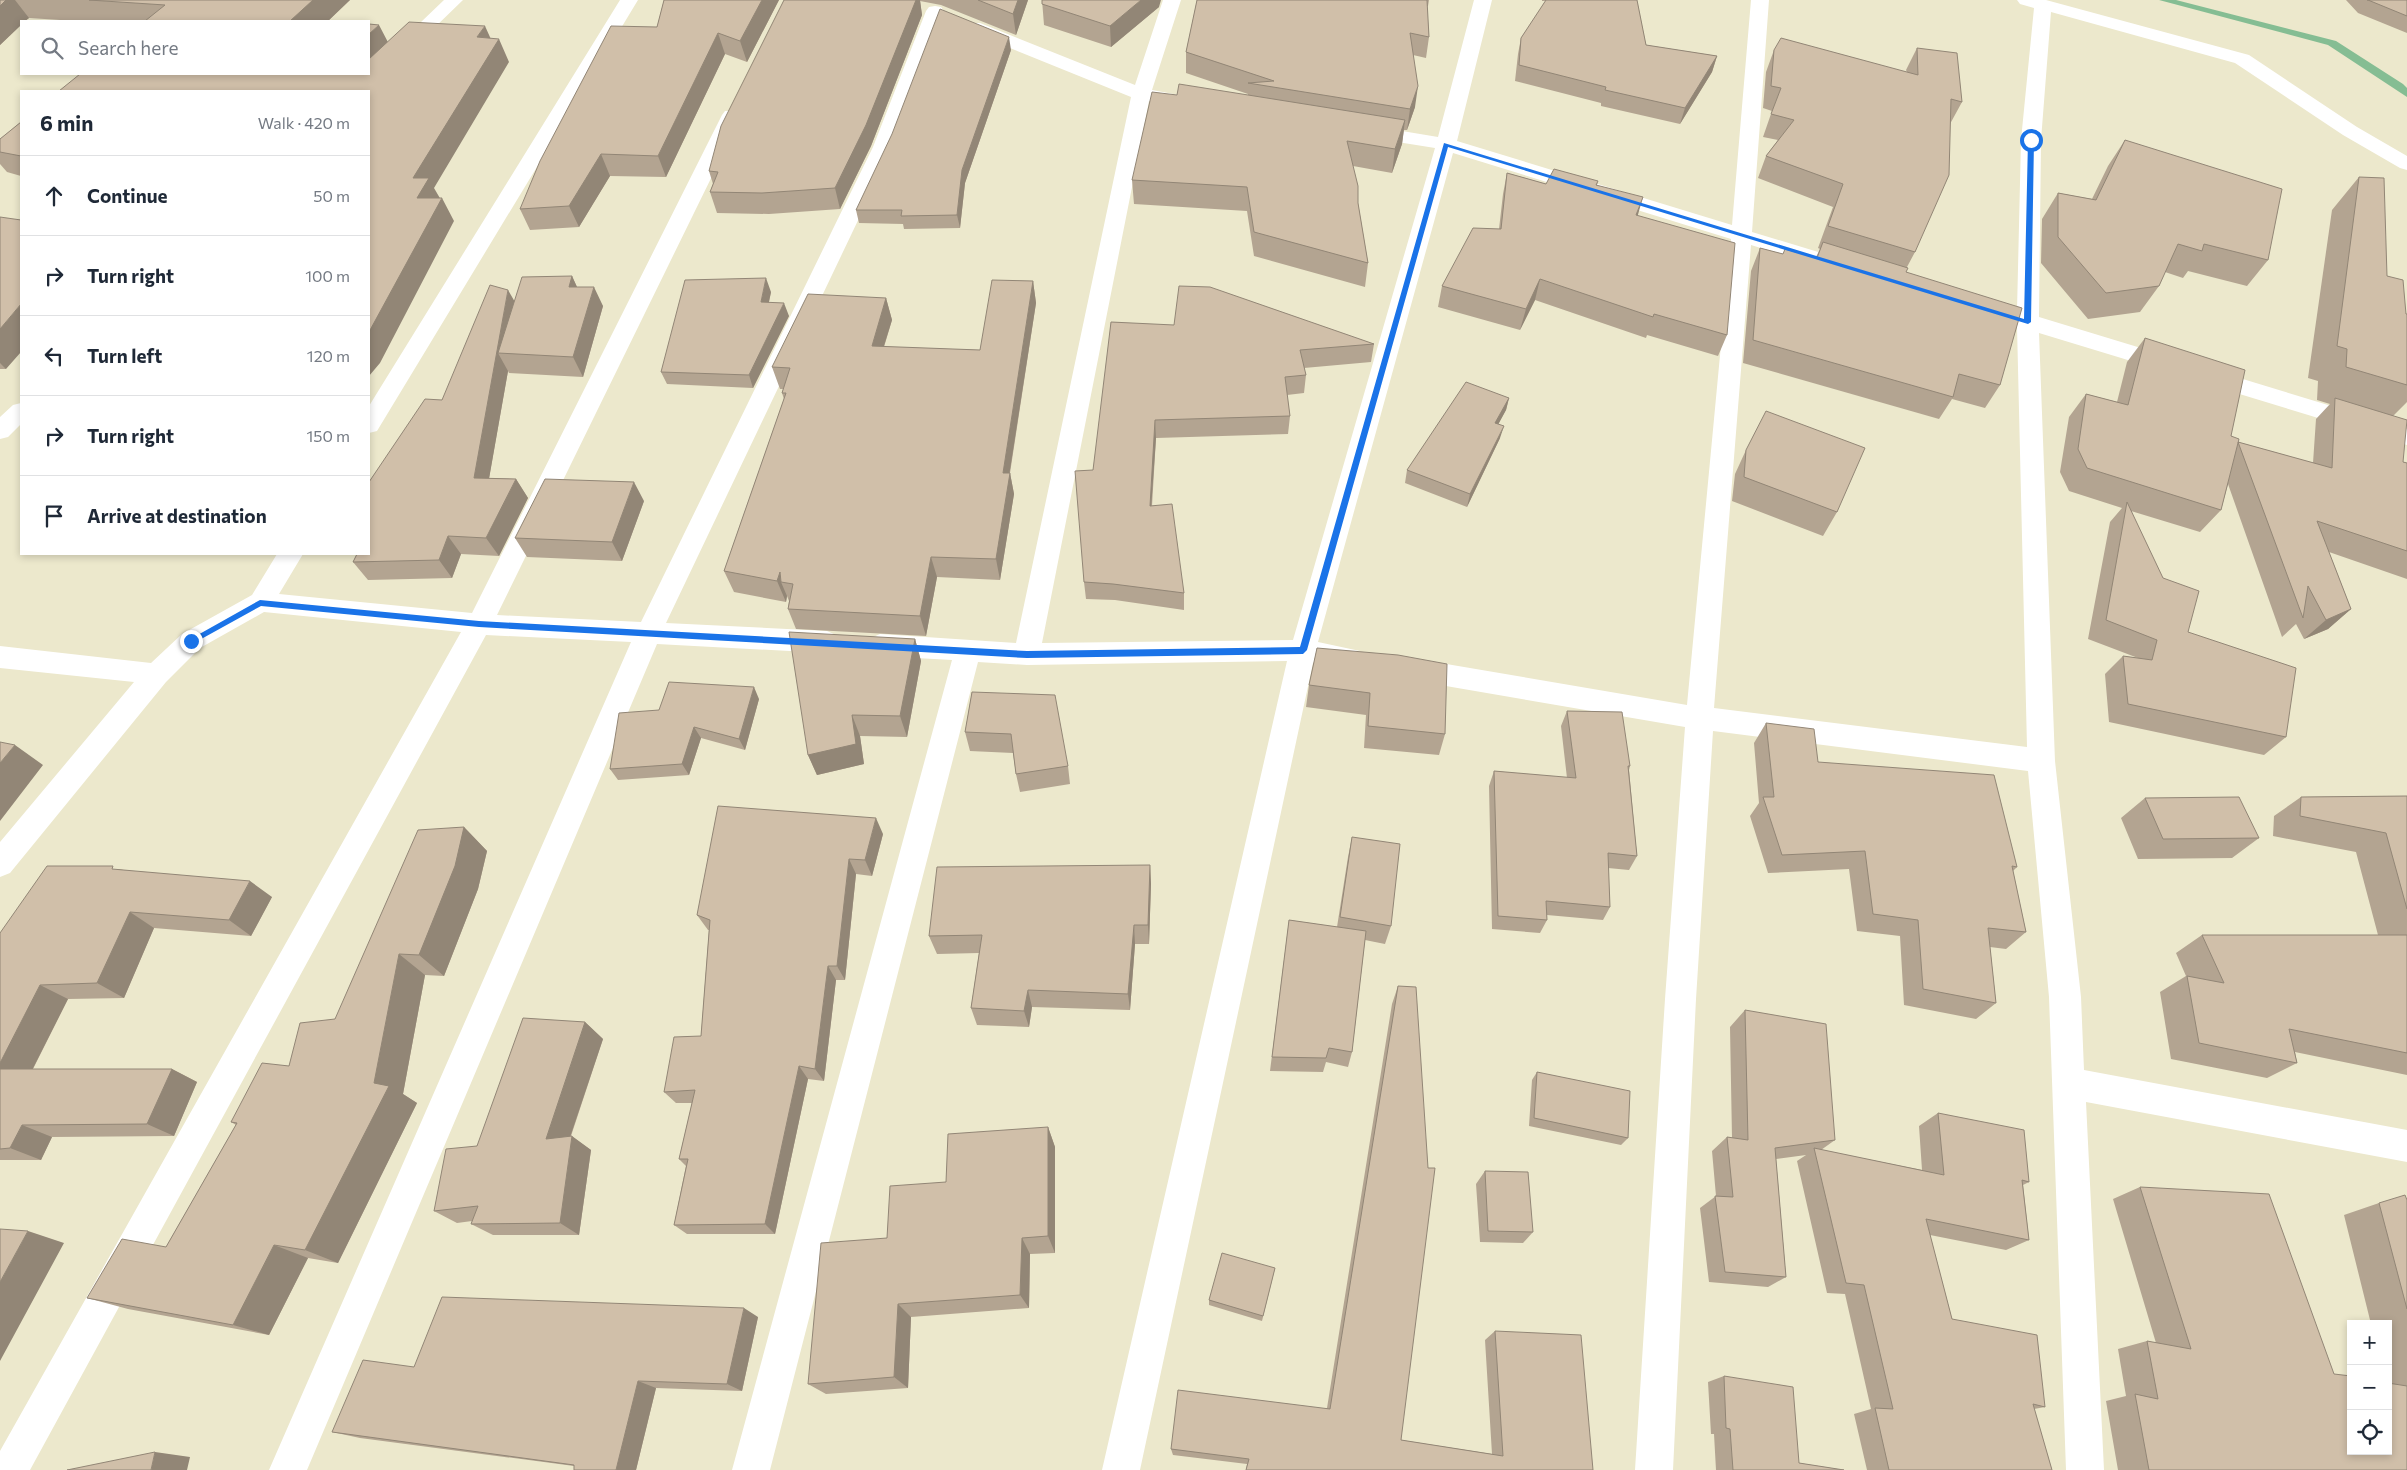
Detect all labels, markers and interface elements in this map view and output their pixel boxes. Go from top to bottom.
search box [20,20,370,75]
icon: search [38,34,66,62]
text: Search here [78,36,178,59]
text: 6 min [40,110,93,135]
text: Walk · 420 m [258,113,350,132]
route start [2020,129,2043,152]
icon: ahead [40,182,68,210]
text: Continue [87,184,167,207]
text: 50 m [313,186,350,205]
icon: right [40,262,68,290]
text: Turn right [87,264,174,287]
text: 100 m [305,266,350,285]
icon: left [40,342,68,370]
text: Turn left [87,344,162,367]
text: 120 m [307,346,350,365]
icon: right [40,422,68,450]
text: Turn right [87,424,174,447]
text: 150 m [307,426,350,445]
icon: arrive [40,502,68,530]
text: Arrive at destination [87,504,267,527]
route end [180,630,203,653]
map controls [2347,1320,2392,1455]
button: + [2347,1320,2392,1365]
button: − [2347,1365,2392,1410]
button: locate [2347,1410,2392,1455]

